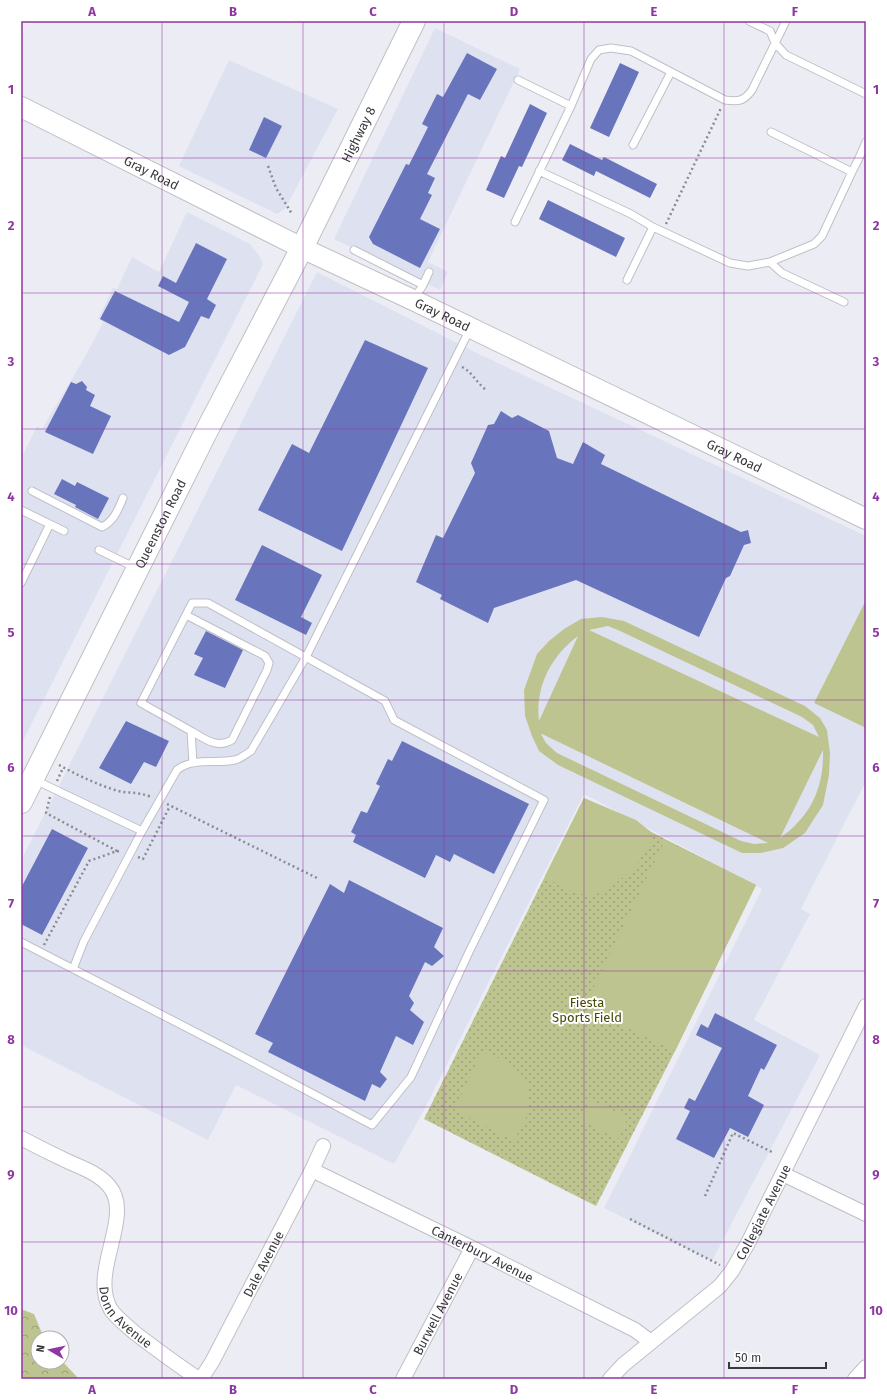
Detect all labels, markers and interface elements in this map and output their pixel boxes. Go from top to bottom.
text: A [87,4,96,19]
text: B [229,4,237,19]
text: C [369,4,377,19]
text: D [510,4,519,19]
text: E [651,4,658,19]
text: F [792,4,799,19]
text: 1 [8,82,14,97]
text: 1 [873,82,879,97]
street label: Highway 8 [339,104,379,165]
street label: Gray Road [121,153,181,193]
text: 2 [8,218,15,233]
text: 2 [873,218,880,233]
street label: Gray Road [412,295,473,335]
text: 3 [7,354,15,369]
text: 3 [872,354,880,369]
street label: Gray Road [704,436,764,476]
street label: Queenston Road [132,477,189,571]
text: 4 [7,489,15,504]
text: 4 [872,489,880,504]
text: 5 [8,625,15,640]
text: 5 [873,625,880,640]
text: 6 [7,760,15,775]
text: 6 [872,760,880,775]
text: 7 [8,896,14,911]
text: 7 [873,896,879,911]
park label: Fiesta Sports Field [552,995,622,1025]
text: 8 [7,1032,15,1047]
text: 8 [872,1032,880,1047]
street label: Collegiate Avenue [733,1162,794,1263]
text: 9 [7,1167,15,1182]
text: 9 [872,1167,880,1182]
street label: Canterbury Avenue [429,1222,536,1286]
street label: Dale Avenue [240,1228,287,1300]
street label: Burwell Avenue [410,1270,466,1358]
street label: Donn Avenue [96,1286,155,1351]
text: 10 [4,1303,18,1318]
text: 10 [869,1303,883,1318]
north arrow [30,1330,70,1370]
text: N [34,1344,48,1353]
scale bar [729,1344,826,1370]
text: 50 m [735,1351,761,1365]
text: A [87,1382,96,1397]
text: B [229,1382,237,1397]
text: C [369,1382,377,1397]
text: D [510,1382,519,1397]
text: E [651,1382,658,1397]
text: F [792,1382,799,1397]

